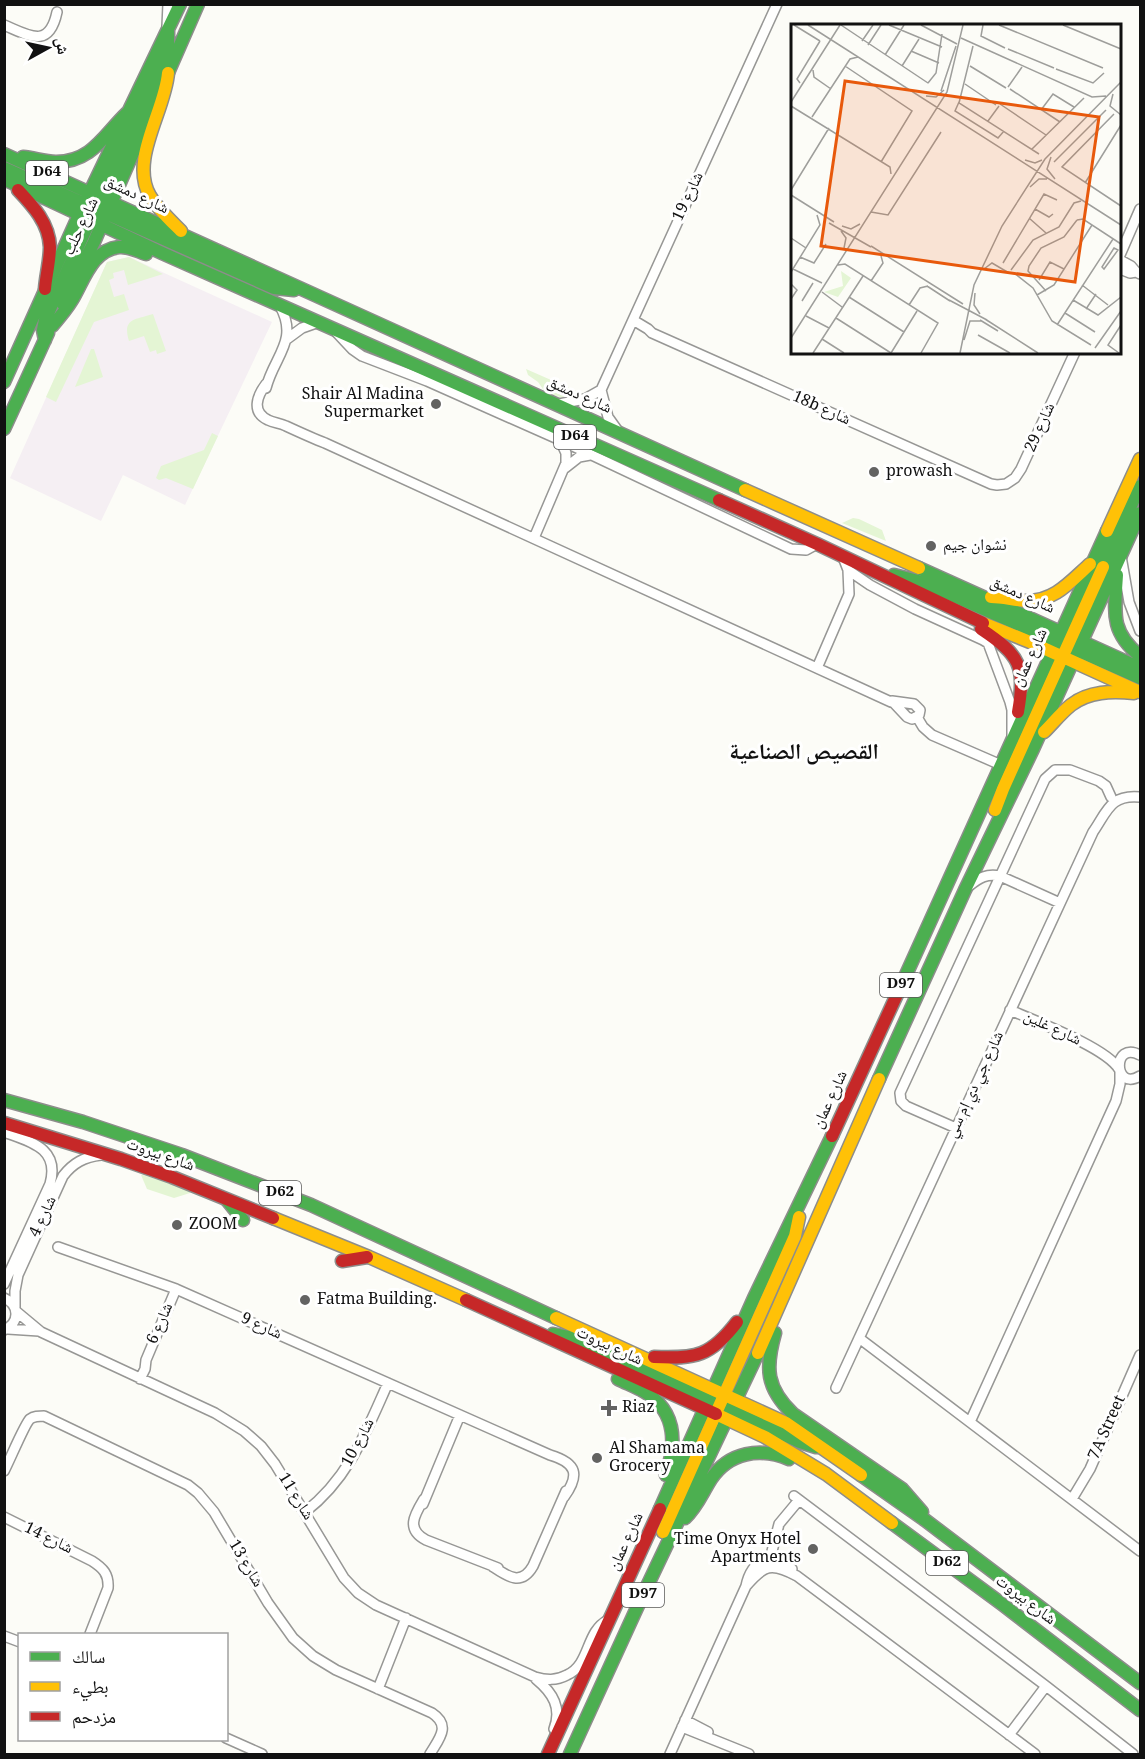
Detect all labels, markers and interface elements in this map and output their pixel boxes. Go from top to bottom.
north arrow [18,18,78,78]
inset map [791,24,1121,354]
text: ش [46,36,75,57]
road number: D64 [26,161,68,185]
street label: شارع 19 [666,168,712,226]
street label: شارع دمشق [99,169,173,223]
street label: شارع حلب [57,194,107,260]
street label: شارع دمشق [542,370,616,422]
place label: Shair Al Madina Supermarket [302,382,424,427]
street label: 18b شارع [787,384,855,434]
marker: Shair Al Madina Supermarket [429,397,443,411]
street label: شارع 29 [1018,399,1064,457]
road number: D64 [554,425,596,449]
place label: prowash [886,459,953,486]
marker: prowash [867,465,881,479]
place label: نشوان جيم [943,533,1007,560]
marker: نشوان جيم [924,539,938,553]
street label: شارع دمشق [985,570,1059,622]
street label: شارع عمان [1006,624,1056,692]
district label: القصيص الصناعية [729,735,879,773]
road number: D97 [880,973,922,997]
street label: شارع غلين [1019,1004,1085,1054]
street label: شارع جي دي إم سي [939,1027,1013,1143]
street label: شارع عمان [806,1066,856,1134]
street label: شارع بيروت [122,1132,198,1180]
road number: D62 [259,1181,301,1205]
street label: شارع 4 [23,1192,65,1242]
place label: ZOOM [189,1212,237,1239]
marker: ZOOM [170,1218,184,1232]
place label: Fatma Building. [317,1287,437,1314]
marker: Fatma Building. [298,1293,312,1307]
street label: شارع 6 [140,1299,182,1349]
street label: شارع 9 [236,1306,286,1348]
street label: شارع بيروت [571,1320,647,1374]
street label: 7A Street [1082,1391,1134,1465]
place label: Riaz [622,1395,655,1422]
marker: Riaz [600,1399,618,1417]
street label: شارع 10 [335,1414,383,1472]
place label: Al Shamama Grocery [609,1436,705,1481]
marker: Al Shamama Grocery [590,1451,604,1465]
street label: شارع 11 [270,1468,320,1526]
street label: شارع عمان [602,1508,652,1576]
street label: شارع 14 [19,1516,77,1562]
place label: Time Onyx Hotel Apartments [674,1527,801,1572]
street label: شارع 13 [220,1535,270,1593]
marker: Time Onyx Hotel Apartments [806,1542,820,1556]
road number: D62 [926,1551,968,1575]
street label: شارع بيروت [989,1569,1061,1633]
road number: D97 [622,1583,664,1607]
legend [18,1633,228,1741]
text: سالك [72,1644,105,1674]
text: بطيء [72,1674,109,1704]
text: مزدحم [72,1704,116,1734]

